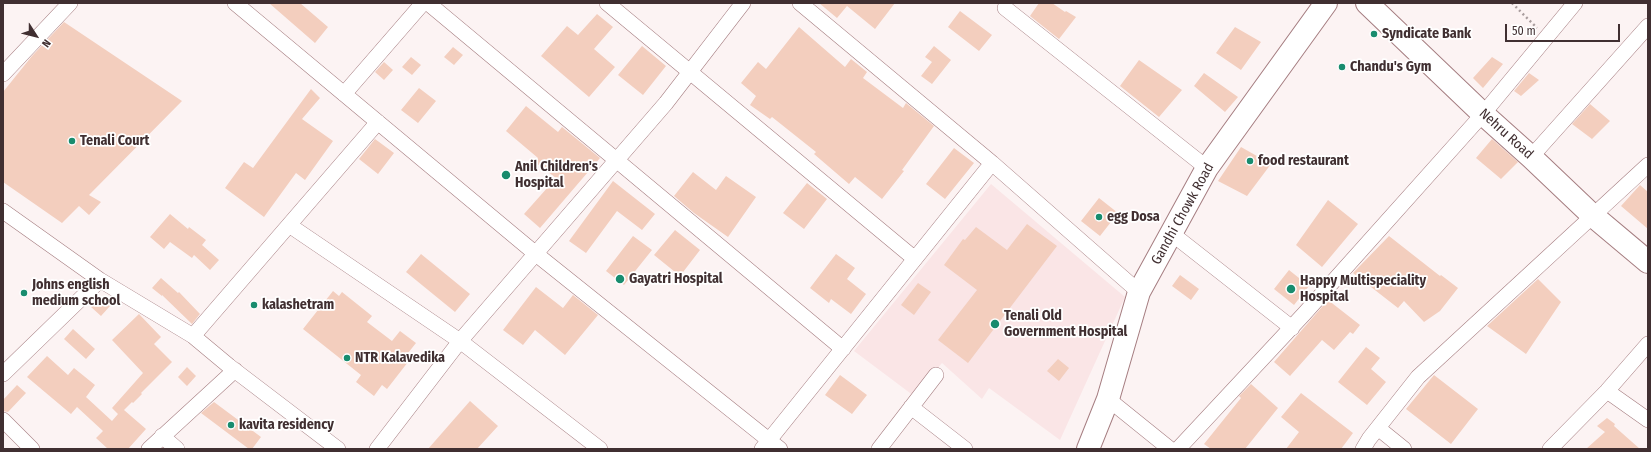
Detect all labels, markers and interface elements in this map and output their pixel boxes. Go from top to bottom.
north arrow [16,16,56,56]
scale bar [1507,16,1622,42]
text: 50 m [1512,24,1536,38]
place label: Syndicate Bank [1382,26,1471,42]
marker: Syndicate Bank [1369,29,1379,39]
text: N [39,37,53,50]
place label: Chandu's Gym [1350,59,1431,75]
marker: Chandu's Gym [1337,62,1347,72]
street label: Nehru Road [1475,105,1537,163]
place label: Tenali Court [80,133,150,149]
marker: Tenali Court [67,136,77,146]
place label: food restaurant [1258,153,1349,169]
marker: food restaurant [1245,156,1255,166]
place label: Anil Children's Hospital [515,159,598,192]
street label: Gandhi Chowk Road [1148,160,1218,268]
marker: Anil Children's Hospital [500,169,512,181]
place label: egg Dosa [1107,209,1160,225]
marker: egg Dosa [1094,212,1104,222]
place label: Gayatri Hospital [629,271,723,287]
marker: Gayatri Hospital [614,273,626,285]
place label: Happy Multispeciality Hospital [1300,273,1426,306]
place label: Johns english medium school [32,277,120,310]
marker: Happy Multispeciality Hospital [1285,283,1297,295]
marker: Johns english medium school [19,288,29,298]
place label: kalashetram [262,297,334,313]
marker: kalashetram [249,300,259,310]
place label: Tenali Old Government Hospital [1004,308,1127,340]
marker: Tenali Old Government Hospital [989,318,1001,330]
place label: NTR Kalavedika [355,350,445,366]
marker: NTR Kalavedika [342,353,352,363]
place label: kavita residency [239,417,334,433]
marker: kavita residency [226,420,236,430]

